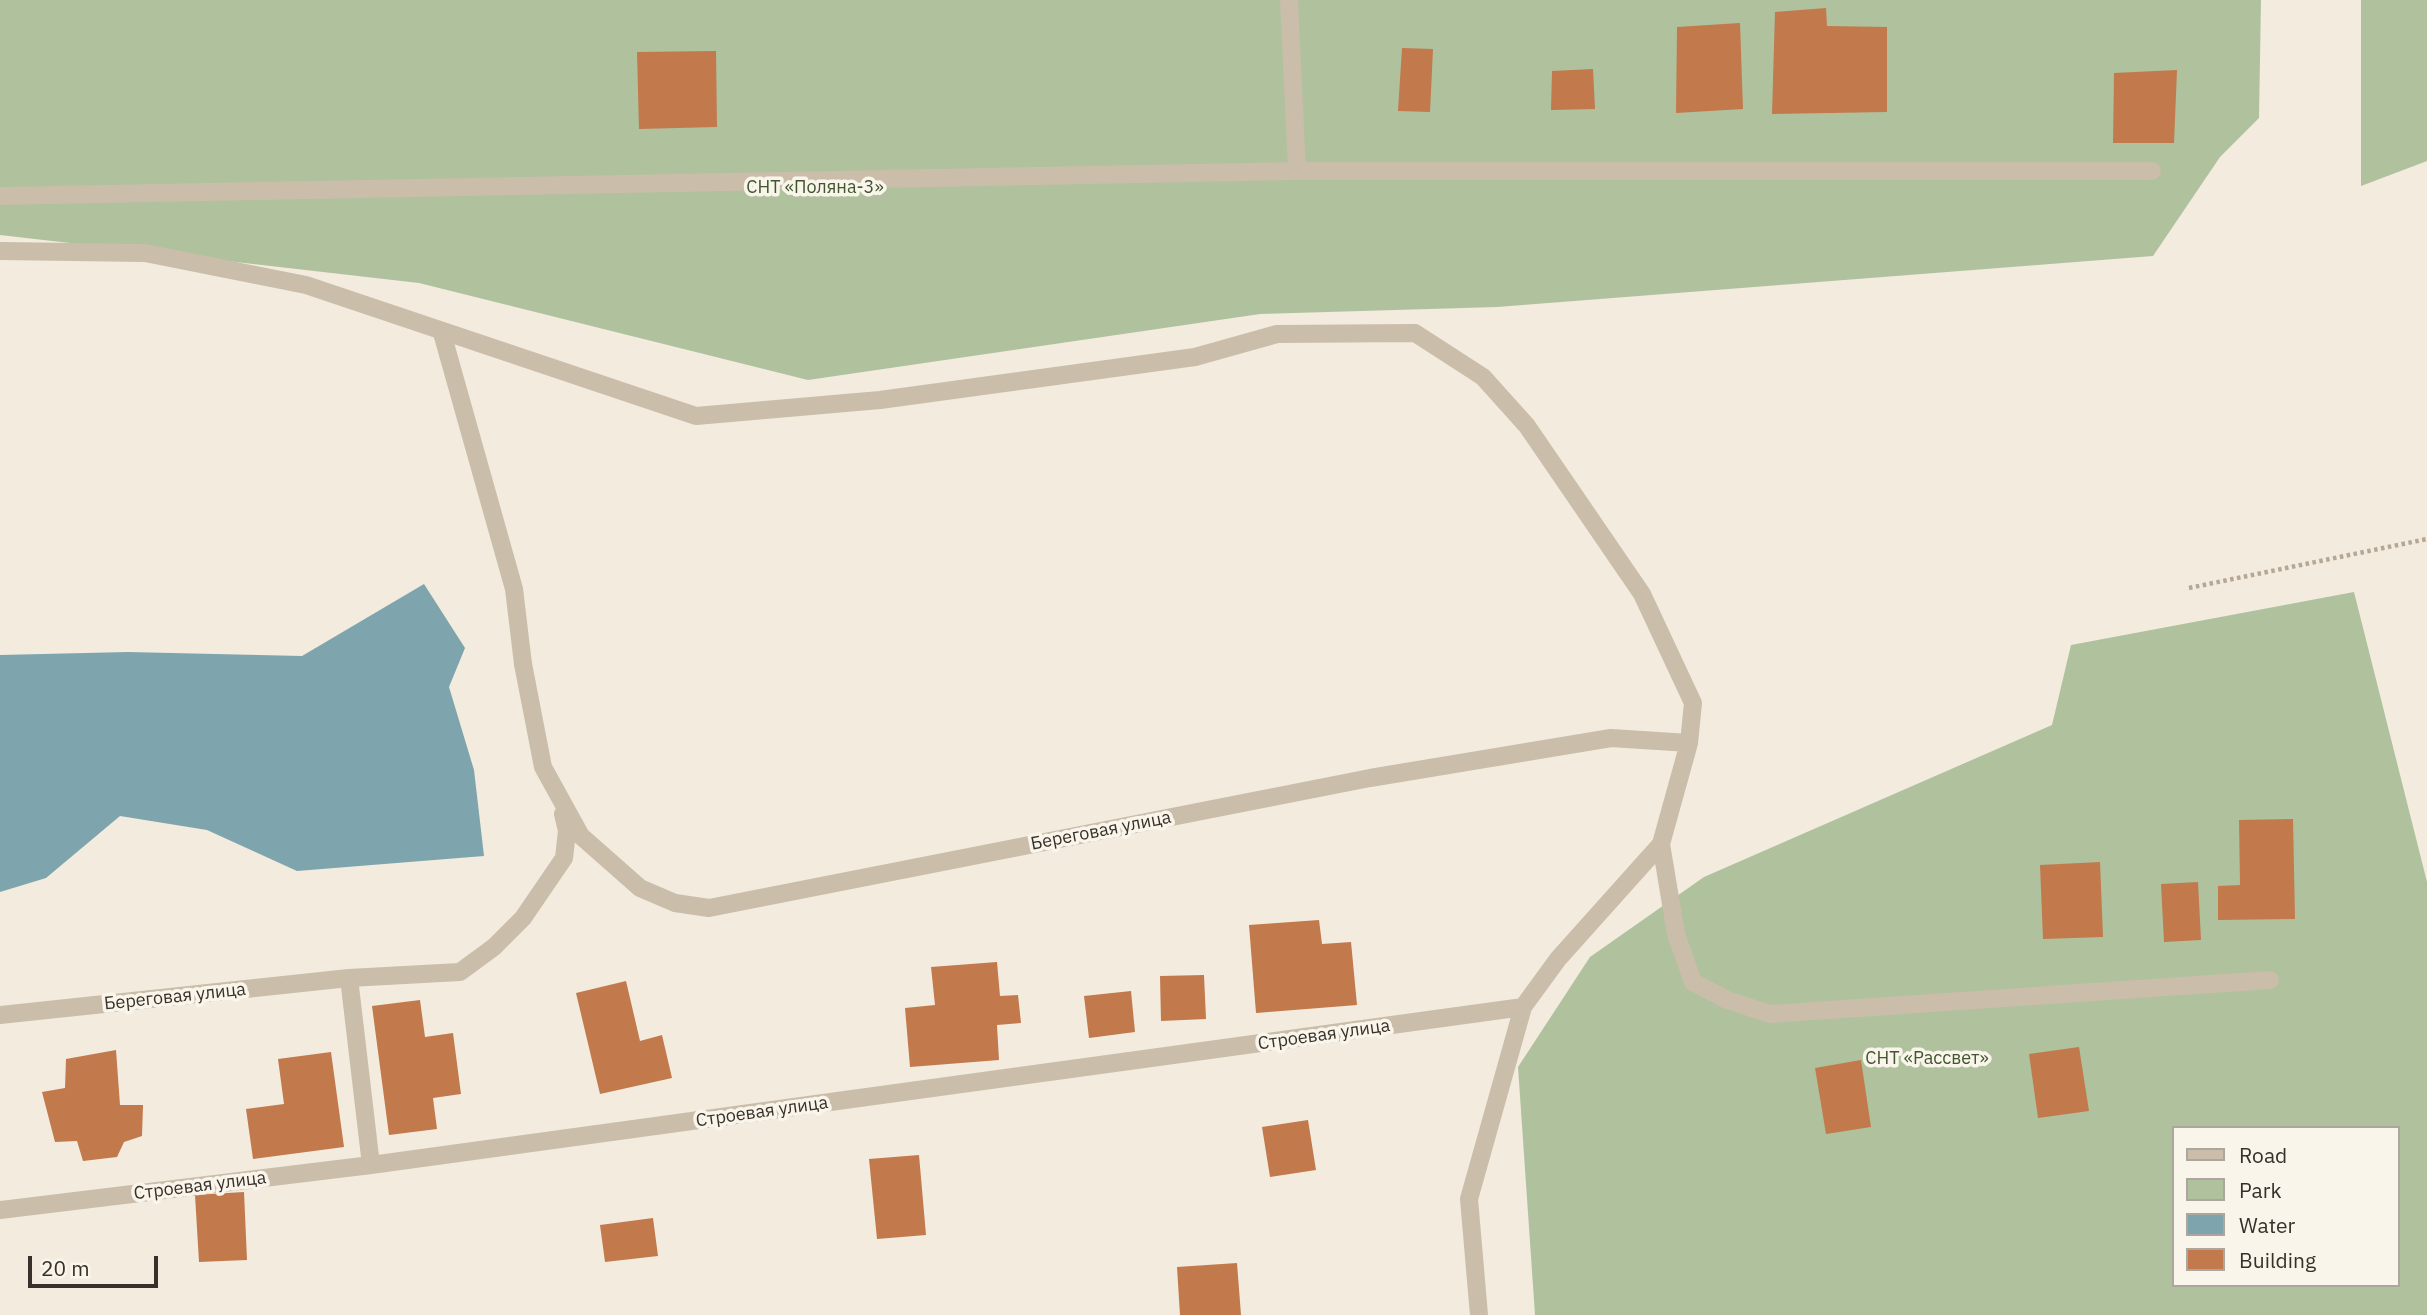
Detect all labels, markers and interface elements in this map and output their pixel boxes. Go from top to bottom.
park label: СНТ «Поляна-3» [746,177,884,199]
street label: Береговая улица [1029,807,1173,855]
street label: Береговая улица [103,979,247,1015]
street label: Строевая улица [1256,1015,1392,1055]
park label: СНТ «Рассвет» [1865,1048,1989,1070]
street label: Строевая улица [694,1092,830,1132]
legend [2172,1126,2399,1287]
text: Road [2239,1141,2287,1169]
street label: Строевая улица [132,1167,268,1205]
text: Park [2239,1176,2282,1204]
text: Water [2239,1211,2295,1239]
scale bar [32,1242,161,1286]
text: Building [2239,1246,2316,1274]
text: 20 m [41,1254,90,1282]

